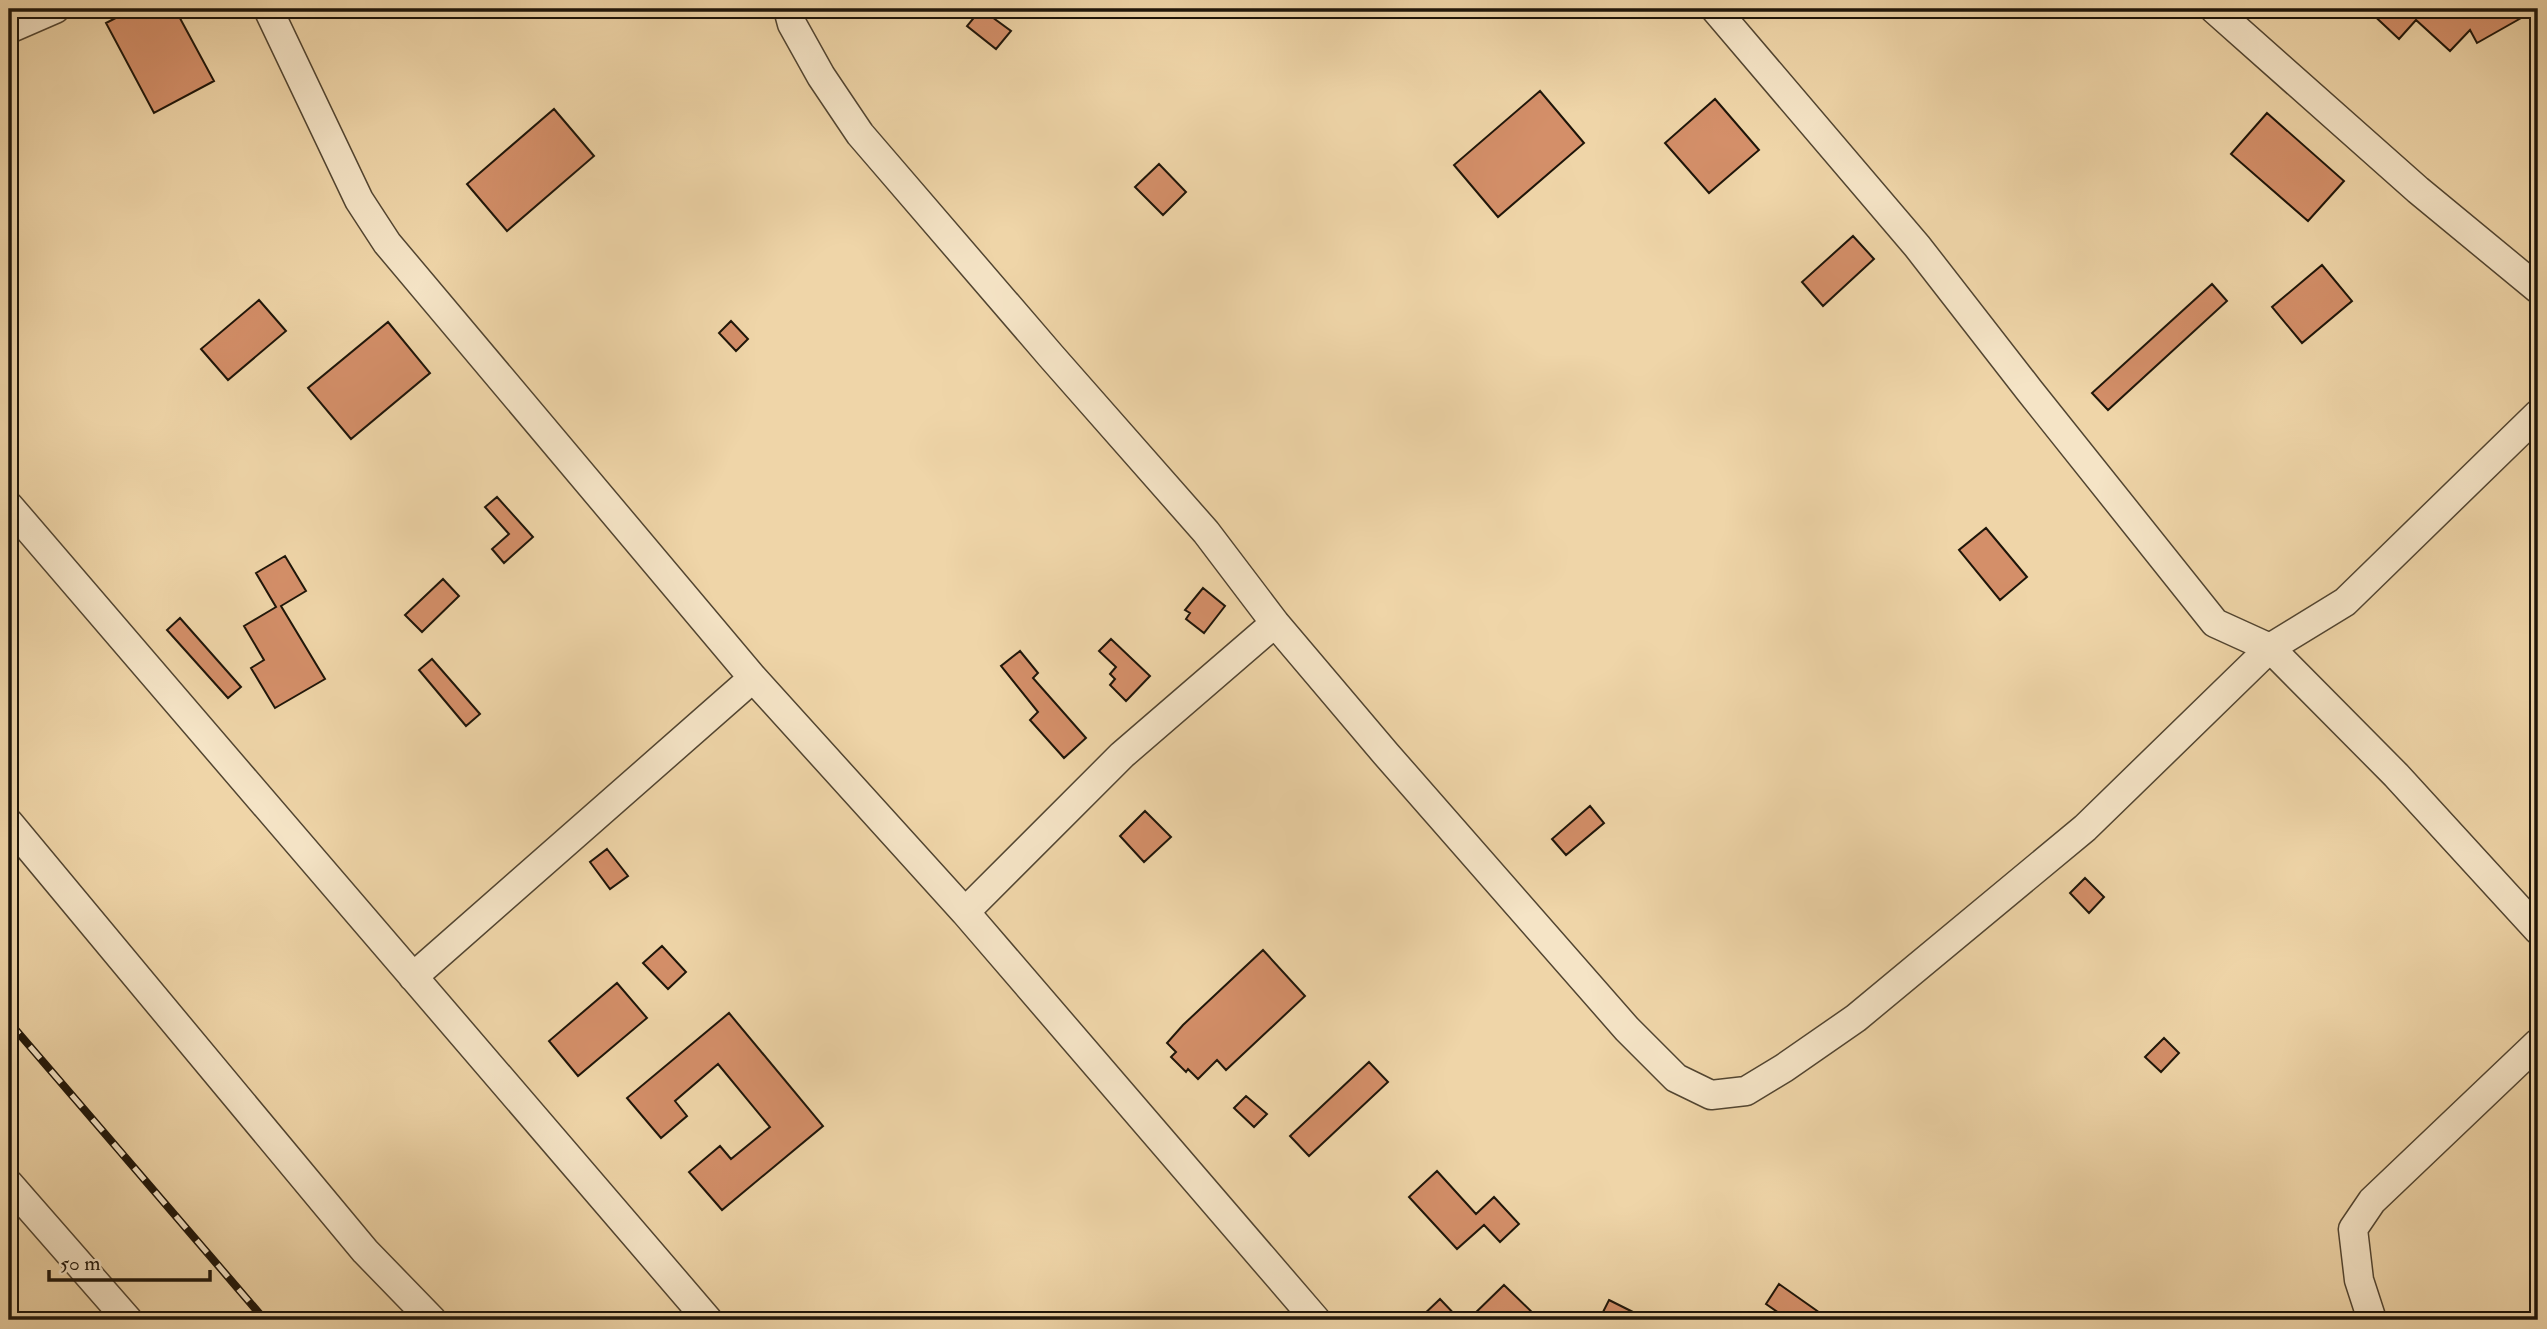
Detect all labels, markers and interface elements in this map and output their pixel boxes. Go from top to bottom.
scale bar [49,1238,210,1282]
text: 50 m [60,1250,101,1277]

